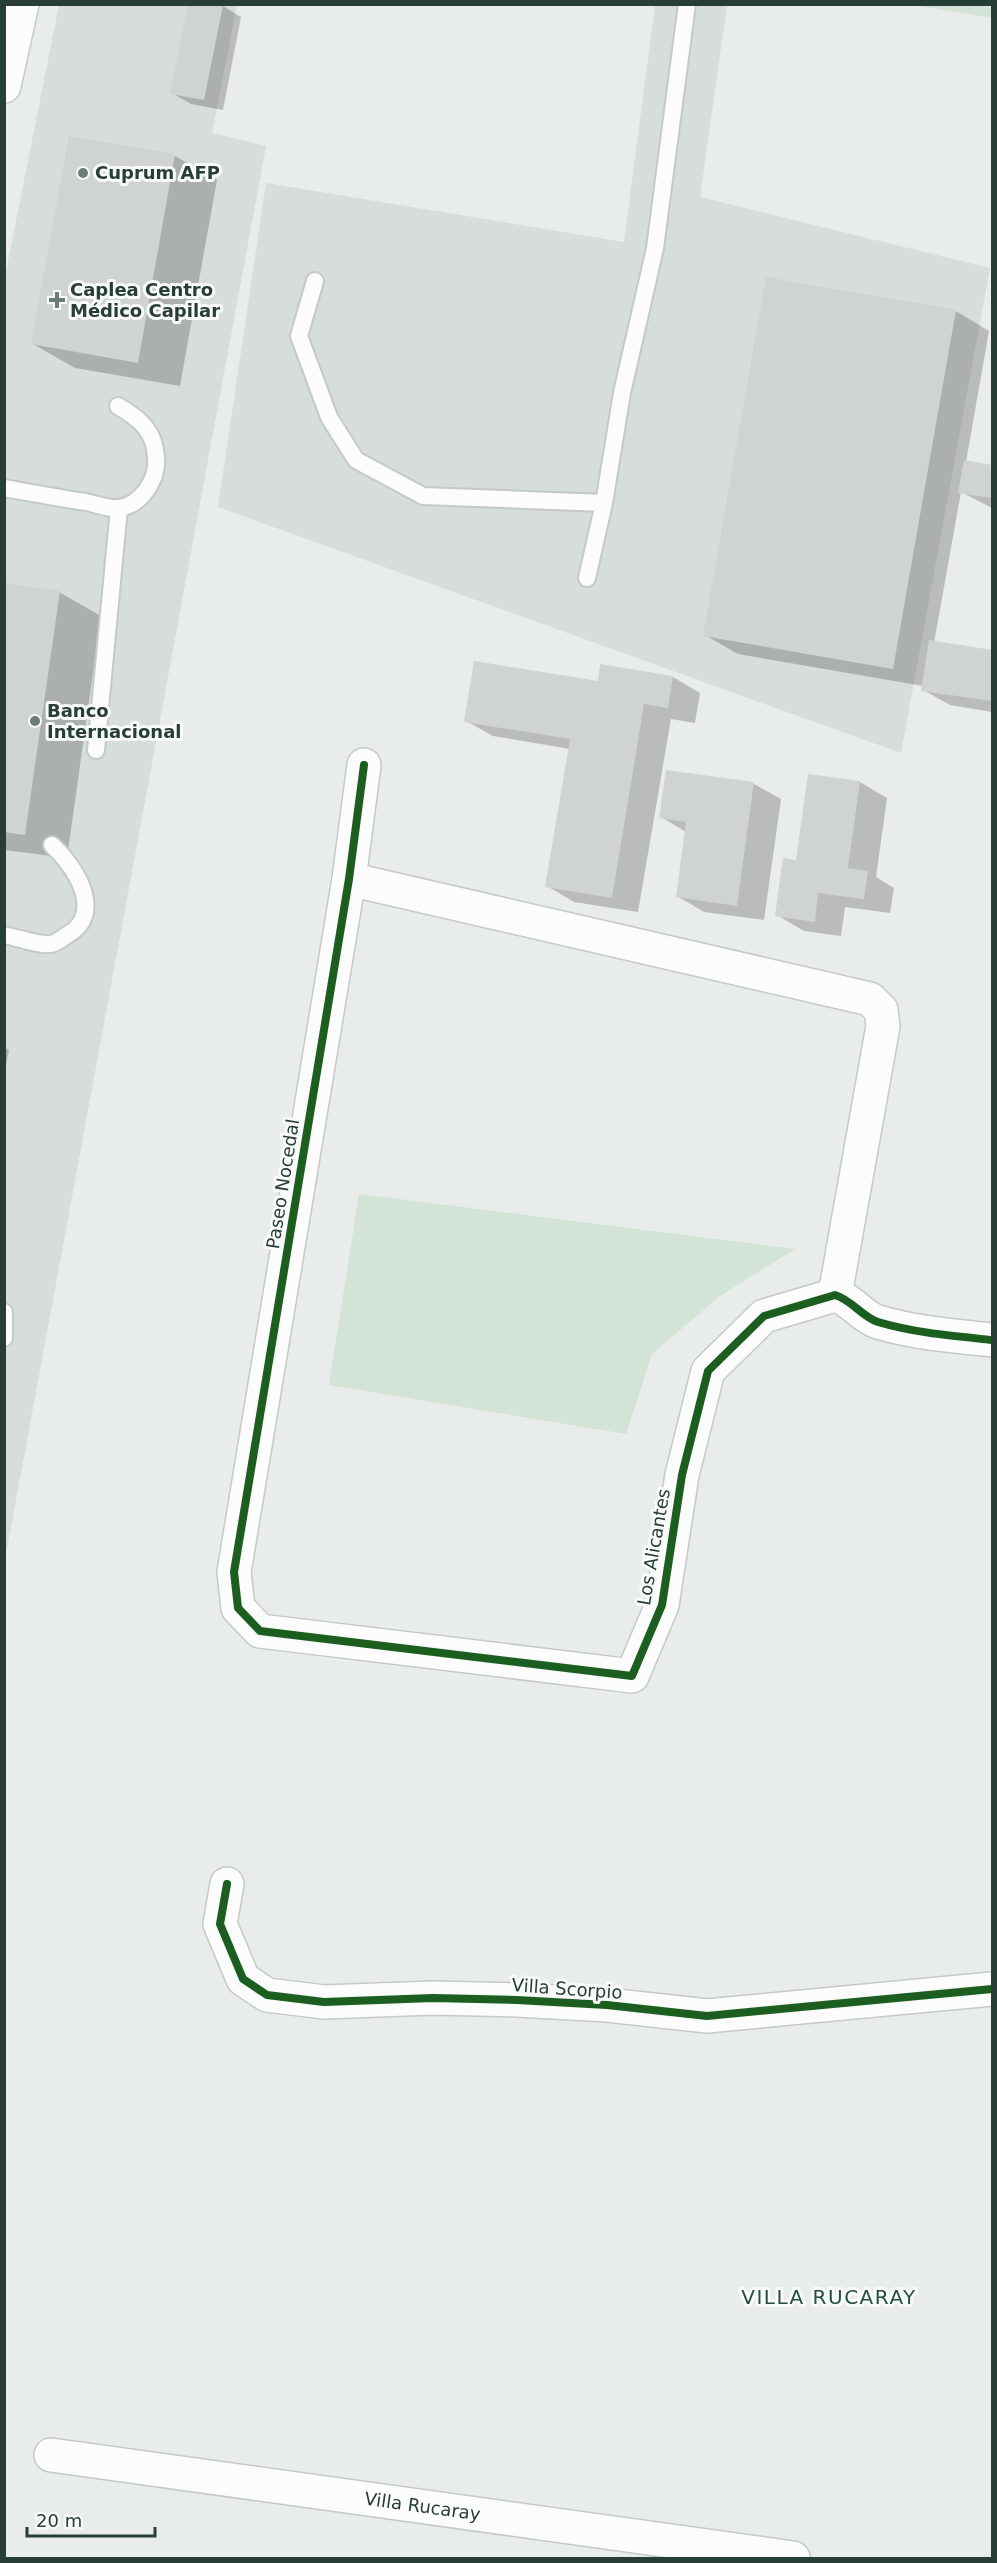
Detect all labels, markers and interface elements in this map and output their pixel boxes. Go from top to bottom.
place label: Cuprum AFP [95,162,220,183]
marker: Cuprum AFP [76,166,90,180]
place label: Caplea Centro Médico Capilar [70,279,220,321]
marker: Caplea Centro Médico Capilar [48,291,66,309]
place label: Banco Internacional [47,700,182,742]
marker: Banco Internacional [28,714,42,728]
street label: Paseo Nocedal [262,1118,303,1250]
street label: Los Alicantes [633,1487,674,1607]
street label: Villa Scorpio [511,1974,623,2003]
district label: VILLA RUCARAY [741,2285,917,2309]
street label: Villa Rucaray [363,2488,482,2525]
scale bar [27,2500,154,2538]
text: 20 m [36,2510,82,2531]

